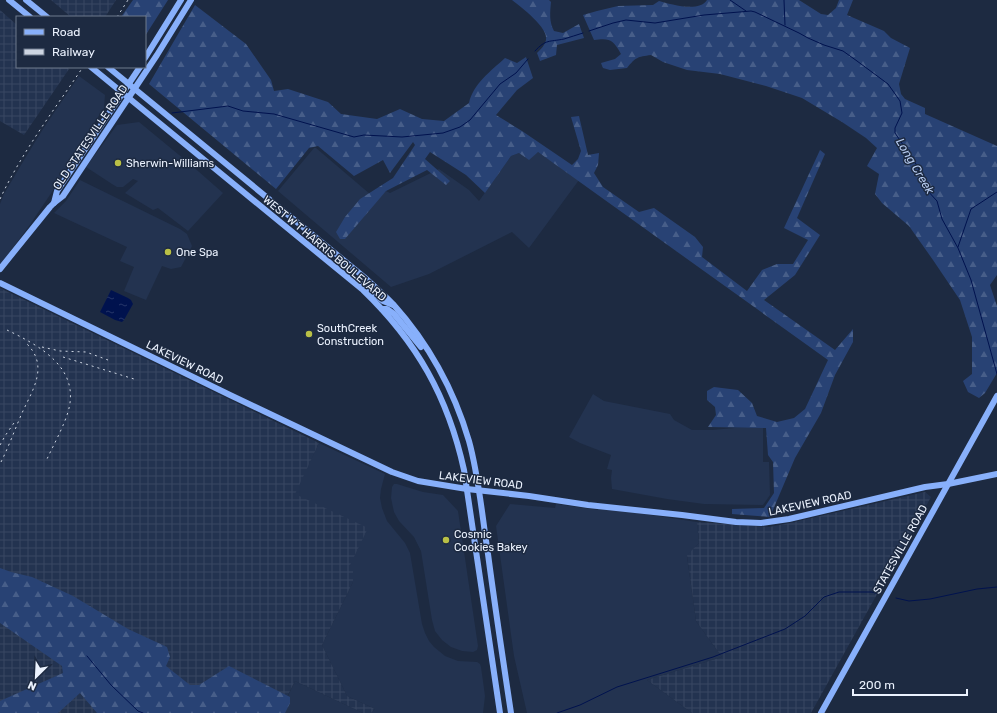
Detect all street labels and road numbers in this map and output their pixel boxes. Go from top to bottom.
street label: OLD STATESVILLE ROAD [50,82,130,192]
street label: WEST W T HARRIS BOULEVARD [260,193,389,304]
street label: LAKEVIEW ROAD [144,338,226,387]
street label: LAKEVIEW ROAD [438,469,524,492]
street label: LAKEVIEW ROAD [767,488,853,519]
street label: STATESVILLE ROAD [871,502,930,596]

